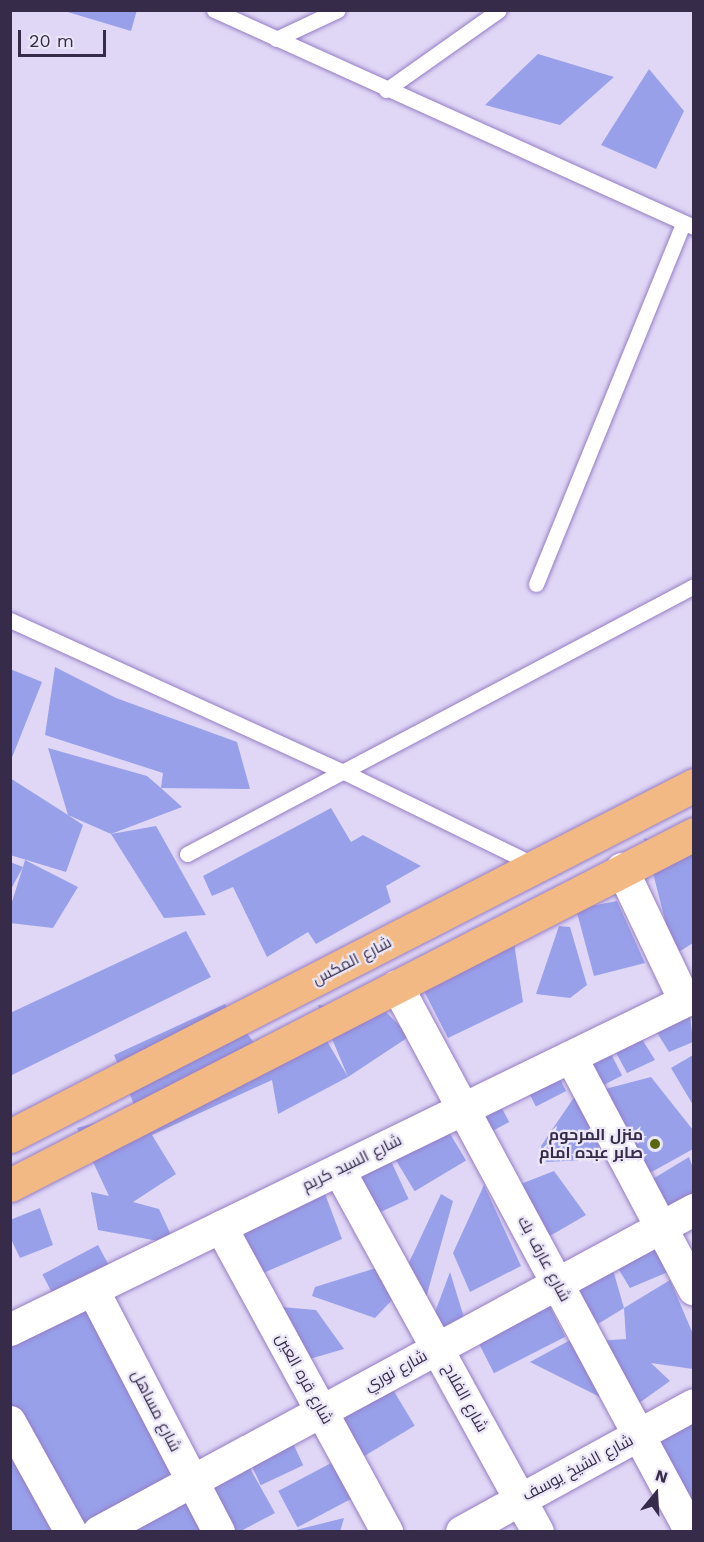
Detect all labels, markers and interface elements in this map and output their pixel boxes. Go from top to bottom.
scale bar [21,18,110,56]
text: 20 m [29,30,74,51]
street label: شارع المكس [309,933,395,989]
place label: منزل المرحوم صابر عبده امام [539,1125,643,1163]
street label: شارع السيد كريم [299,1131,405,1195]
marker: منزل المرحوم صابر عبده امام [648,1137,662,1151]
street label: شارع عارف بك [513,1213,575,1305]
street label: شارع قره العين [271,1330,337,1428]
street label: شارع نوري [361,1346,431,1396]
street label: شارع الفلاح [438,1360,492,1436]
street label: شارع مساهل [127,1367,185,1455]
street label: شارع الشيخ يوسف [519,1431,637,1505]
north arrow [626,1464,686,1524]
text: N [653,1466,670,1487]

